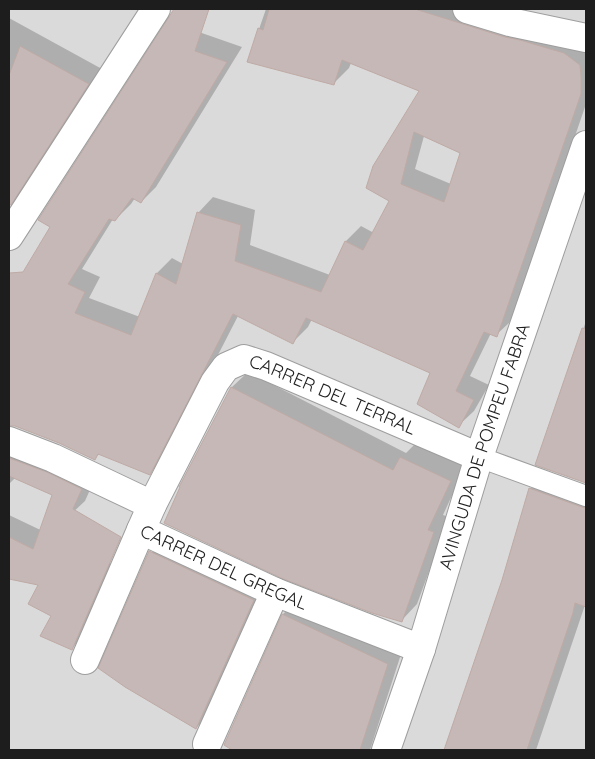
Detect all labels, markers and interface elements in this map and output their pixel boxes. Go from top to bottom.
street label: AVINGUDA DE POMPEU FABRA [434,320,535,572]
street label: CARRER DEL TERRAL [246,349,420,440]
street label: CARRER DEL GREGAL [137,519,311,615]

